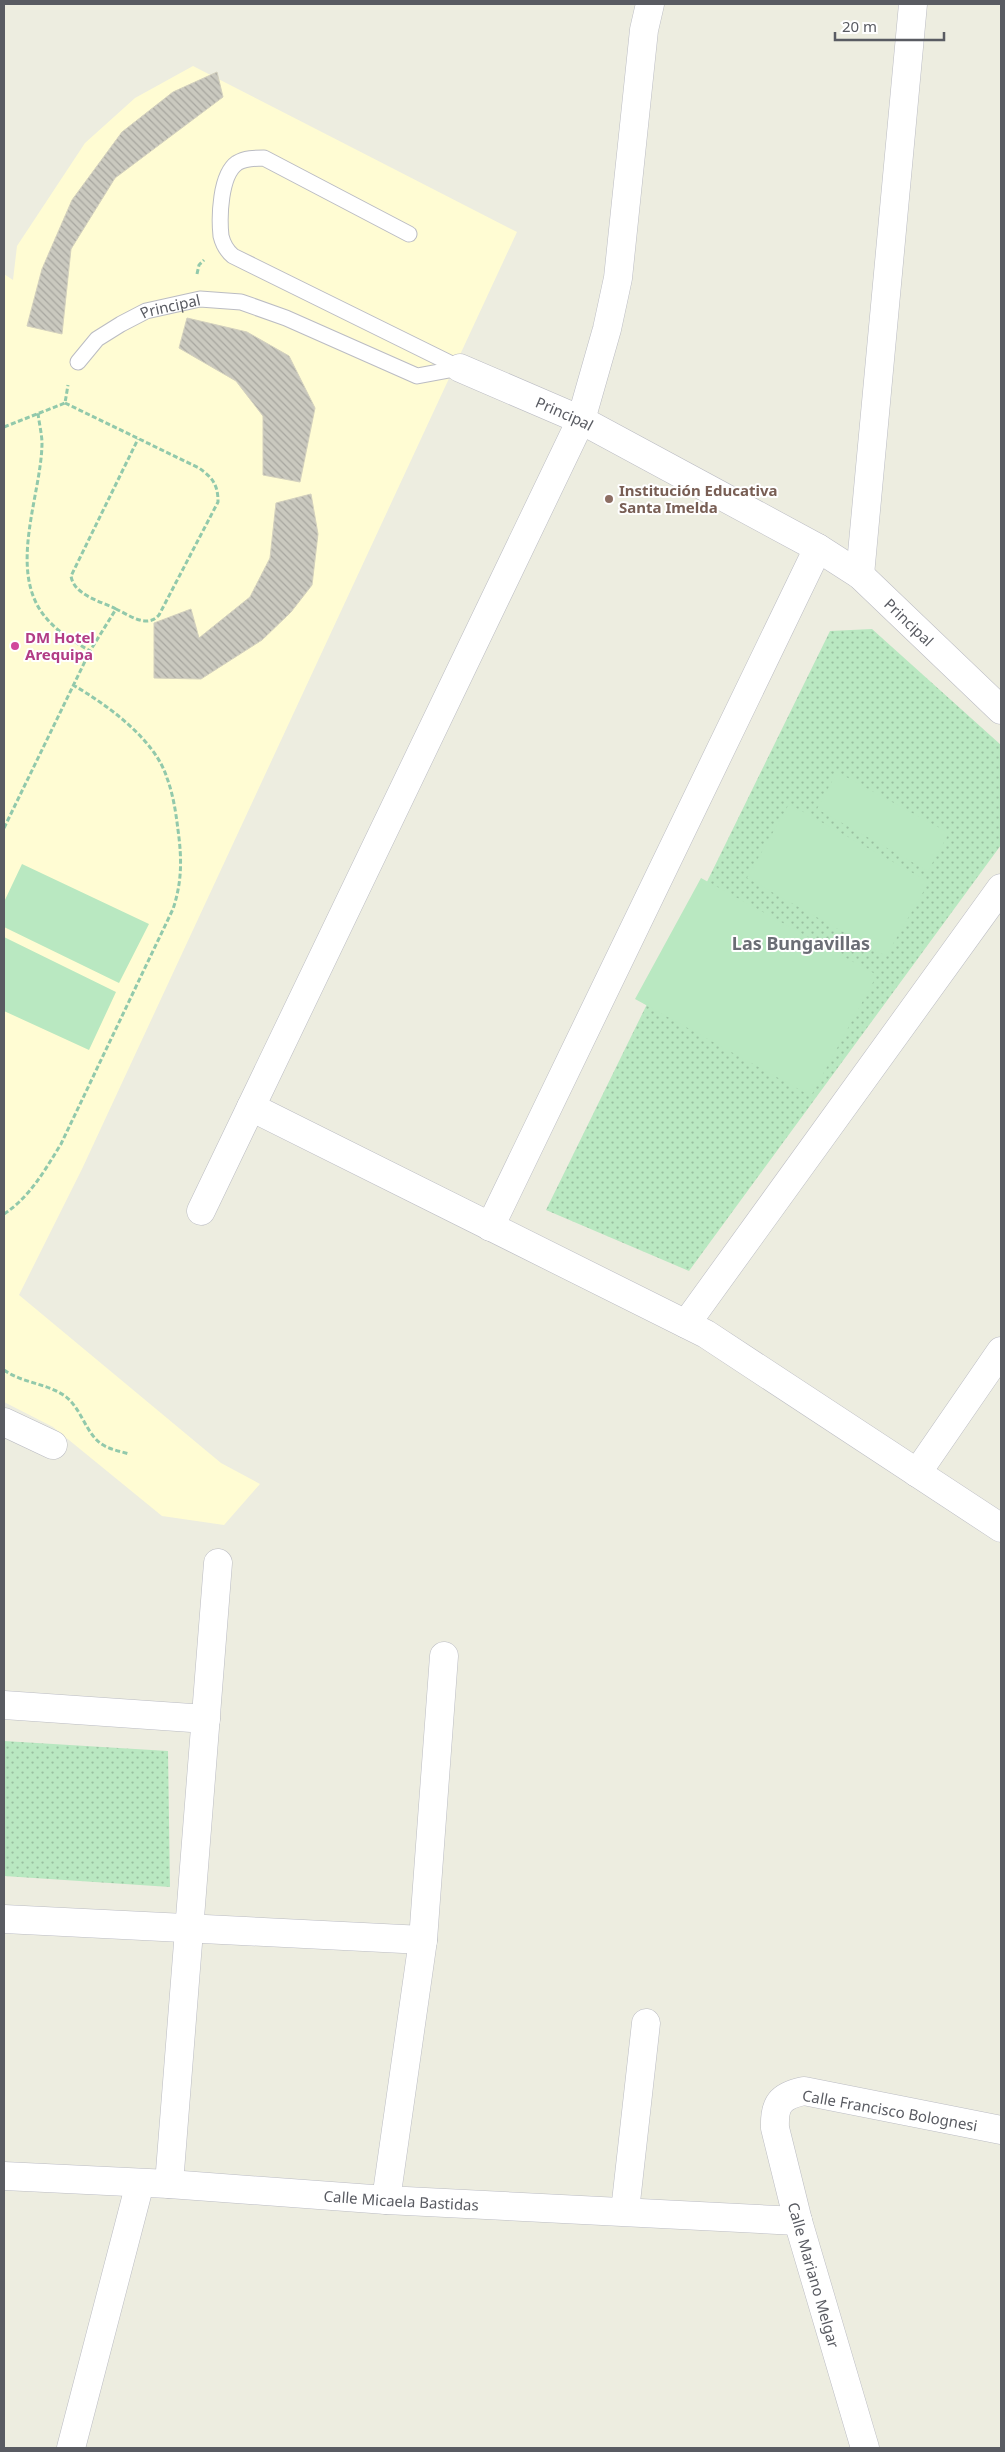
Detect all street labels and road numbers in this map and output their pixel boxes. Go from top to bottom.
street label: Principal [136,289,202,323]
street label: Principal [533,392,597,435]
street label: Principal [880,594,938,650]
street label: Calle Francisco Bolognesi [801,2085,979,2135]
street label: Calle Micaela Bastidas [323,2185,479,2215]
street label: Calle Mariano Melgar [784,2200,844,2350]

